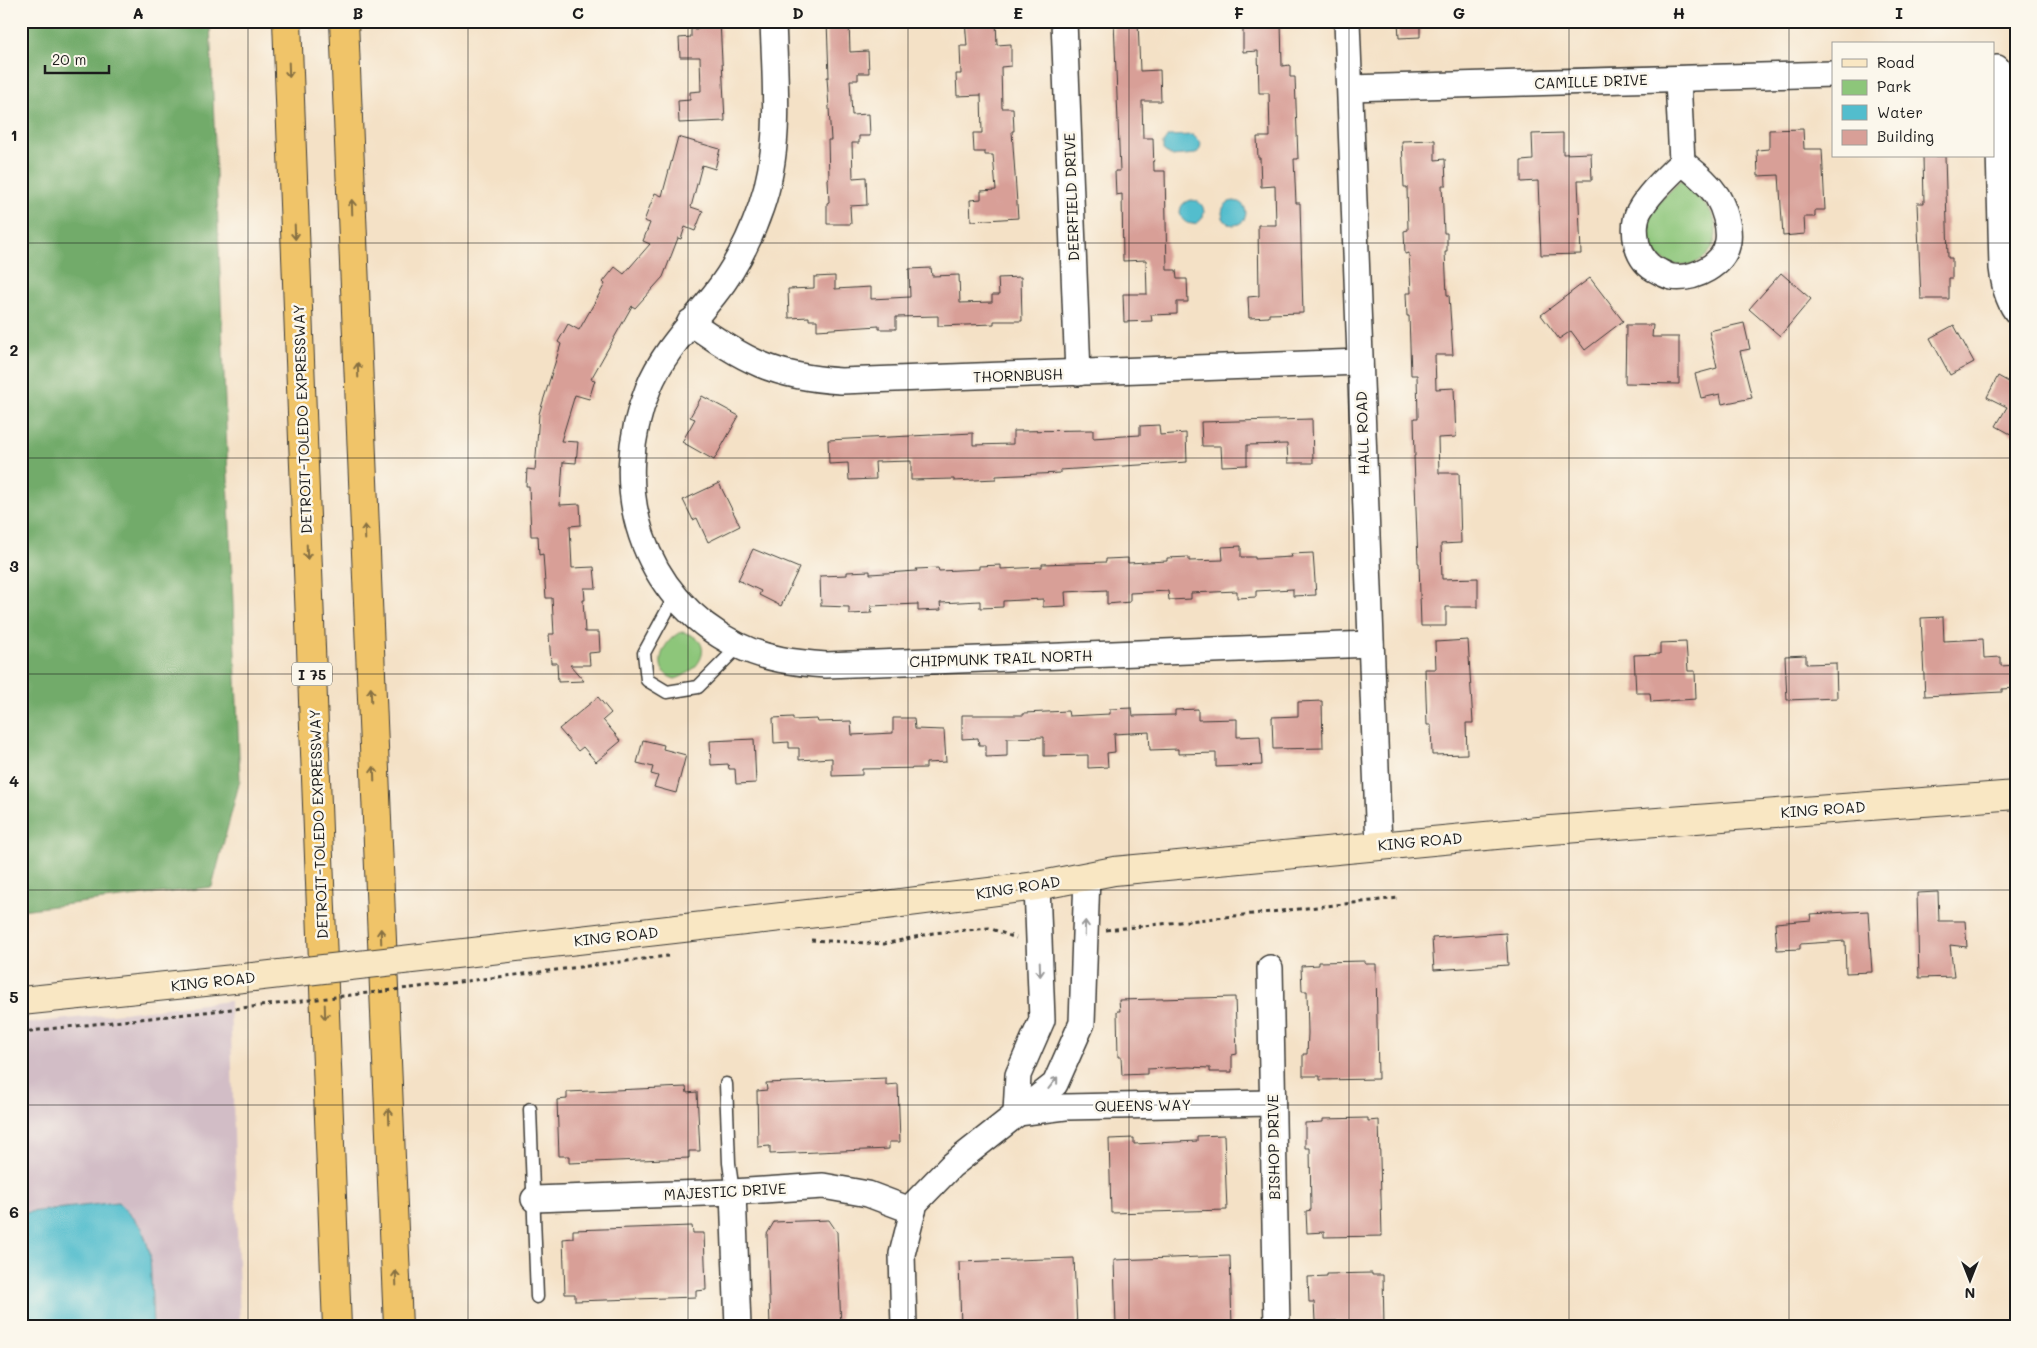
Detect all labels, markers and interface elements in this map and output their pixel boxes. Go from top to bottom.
text: A [132,2,144,23]
text: B [353,2,363,23]
text: C [572,2,584,23]
text: D [792,2,804,23]
text: E [1013,2,1023,23]
text: F [1234,2,1244,23]
text: G [1453,2,1465,23]
text: H [1673,2,1685,23]
text: I [1895,2,1903,23]
scale bar [45,42,109,74]
legend [1832,42,1994,158]
text: 20 m [52,49,86,69]
text: Road [1877,52,1914,72]
one-way arrow [284,62,293,78]
street label: CAMILLE DRIVE [1534,69,1648,93]
text: Park [1877,76,1911,96]
text: Water [1877,102,1923,122]
text: 1 [10,124,18,145]
text: Building [1877,126,1934,146]
street label: DEERFIELD DRIVE [1059,132,1083,262]
one-way arrow [347,200,356,216]
one-way arrow [290,224,300,240]
street label: DETROIT-TOLEDO EXPRESSWAY [288,304,316,534]
text: 2 [10,339,19,360]
one-way arrow [353,362,363,378]
street label: THORNBUSH [973,363,1063,387]
street label: HALL ROAD [1351,391,1373,475]
one-way arrow [360,524,369,540]
one-way arrow [303,544,312,560]
text: 3 [9,555,19,576]
street label: CHIPMUNK TRAIL NORTH [909,645,1093,671]
road number: I 75 [292,662,332,686]
one-way arrow [366,687,376,703]
street label: DETROIT-TOLEDO EXPRESSWAY [304,709,332,939]
one-way arrow [369,766,379,782]
text: 4 [9,770,19,791]
street label: KING ROAD [1780,796,1866,822]
street label: KING ROAD [1377,827,1463,855]
street label: KING ROAD [975,870,1061,904]
one-way arrow [1081,920,1090,936]
street label: KING ROAD [573,922,659,950]
one-way arrow [376,928,386,944]
one-way arrow [1035,961,1045,977]
street label: KING ROAD [170,967,256,995]
text: 5 [9,986,19,1007]
one-way arrow [320,1004,330,1020]
one-way arrow [1047,1076,1058,1089]
street label: QUEENS WAY [1095,1094,1191,1116]
street label: BISHOP DRIVE [1262,1094,1284,1200]
one-way arrow [384,1108,393,1124]
street label: MAJESTIC DRIVE [663,1178,787,1204]
text: 6 [9,1201,19,1222]
north arrow [1944,1256,1994,1306]
one-way arrow [391,1270,400,1286]
text: N [1965,1284,1975,1303]

